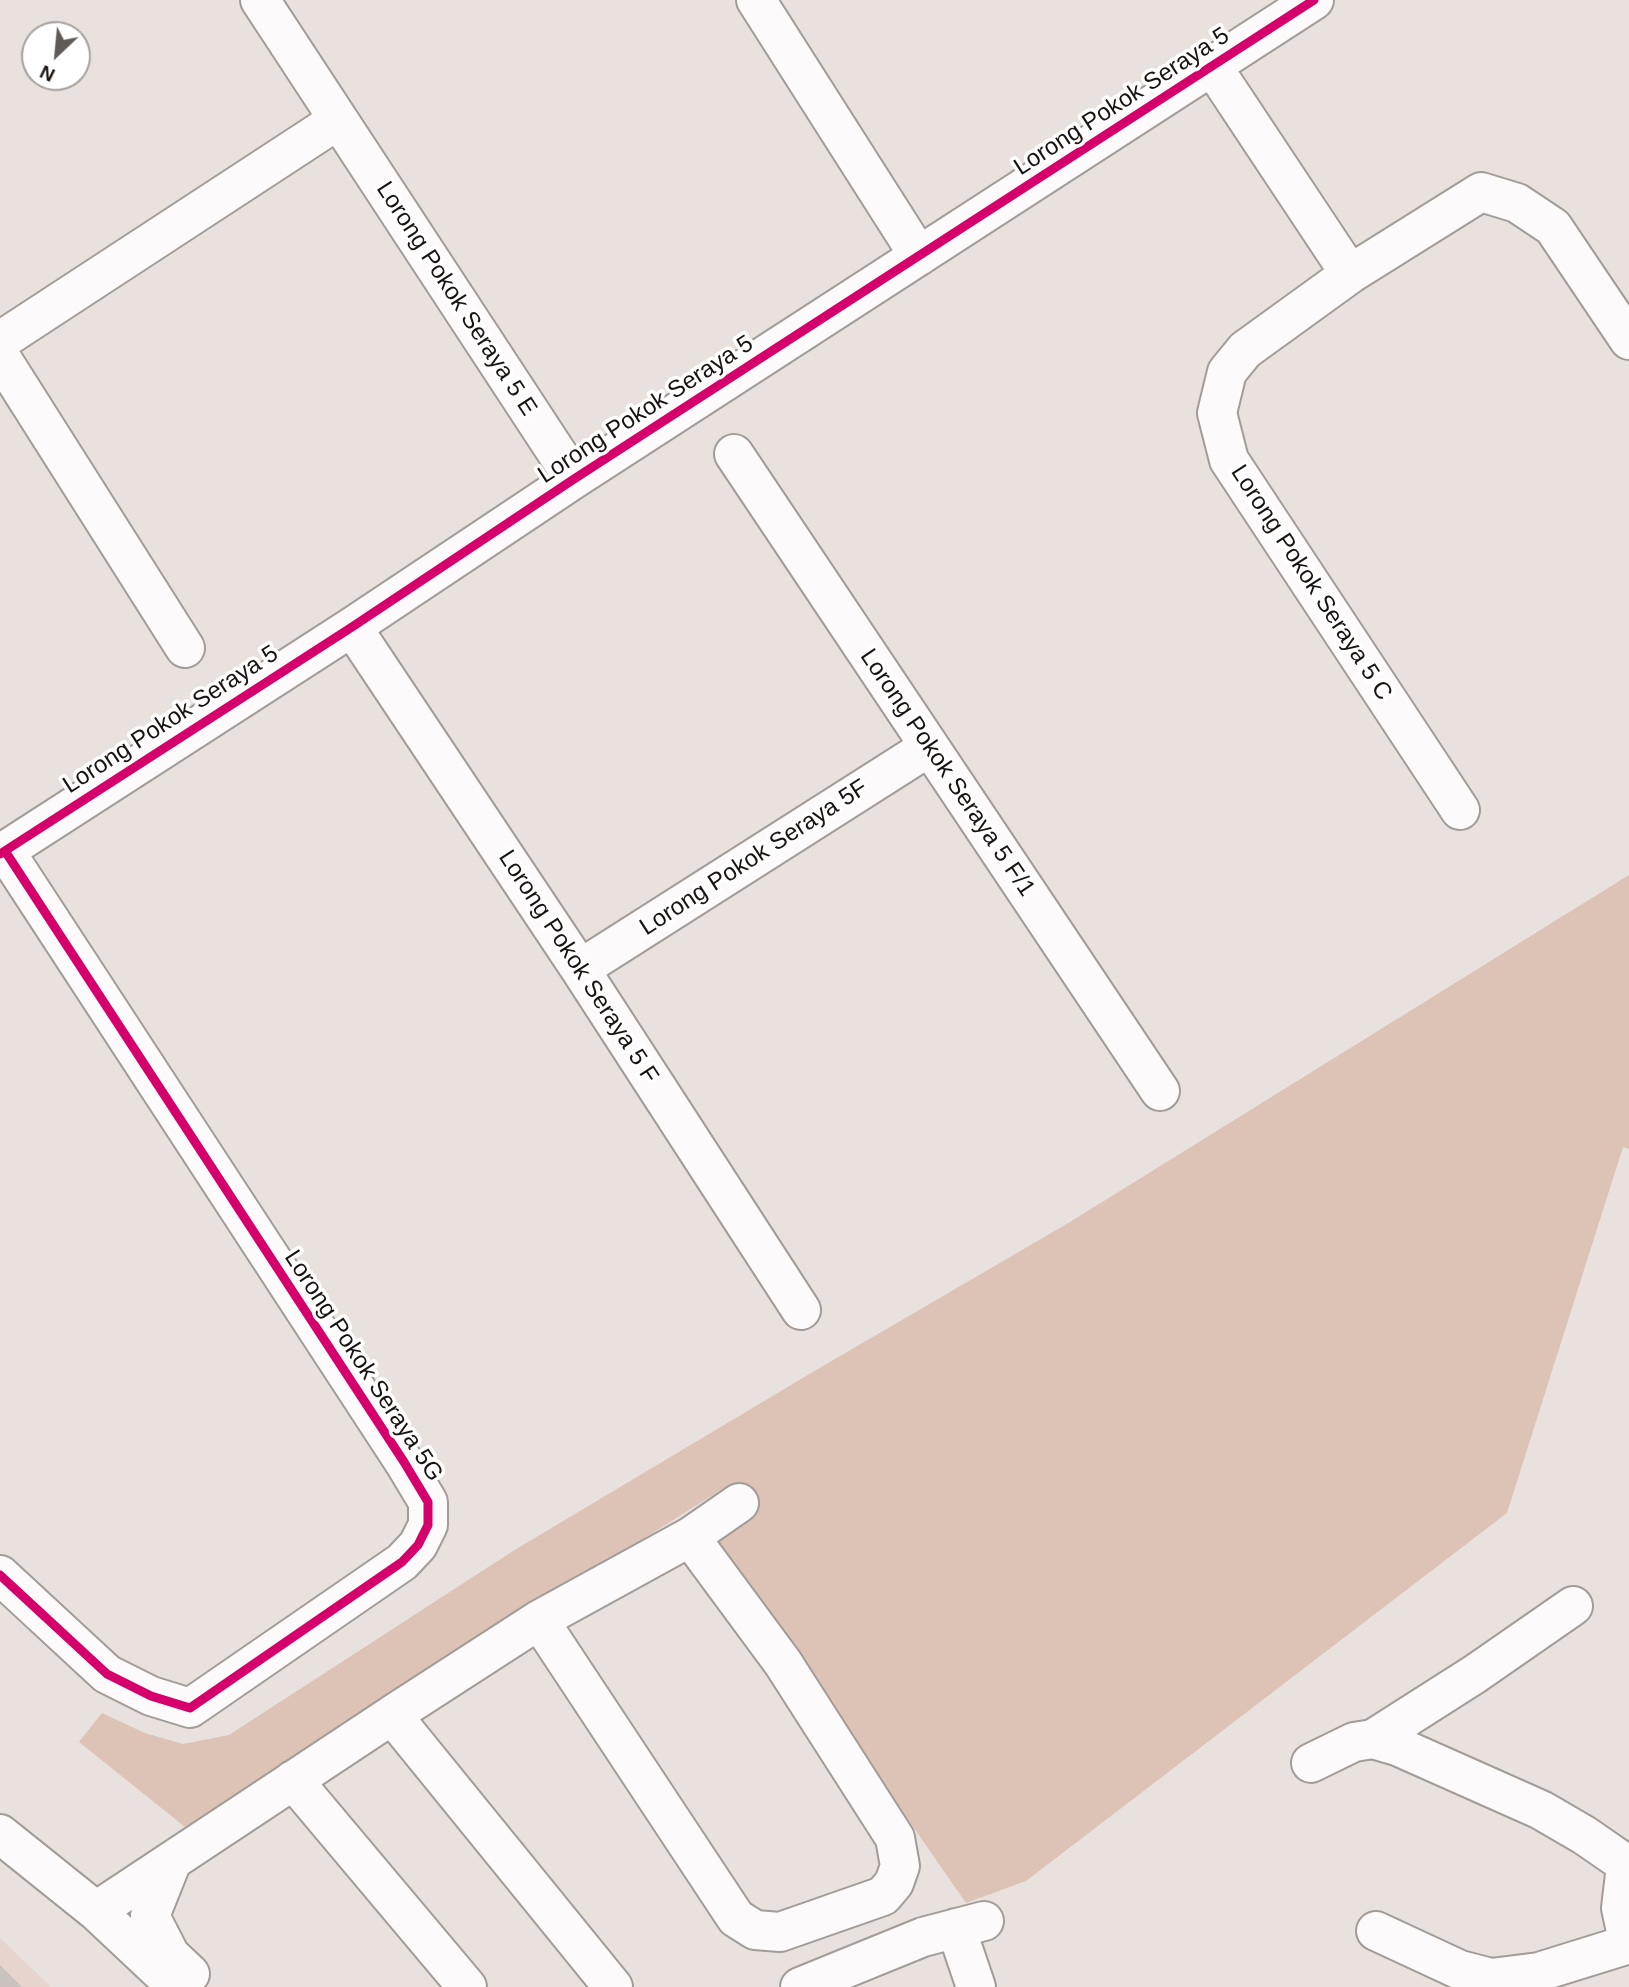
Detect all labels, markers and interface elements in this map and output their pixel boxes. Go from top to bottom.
north arrow [21,21,91,91]
street label: Lorong Pokok Seraya 5 [1009,22,1235,182]
text: N [37,61,58,86]
street label: Lorong Pokok Seraya 5 E [369,176,543,422]
street label: Lorong Pokok Seraya 5 [533,330,759,490]
street label: Lorong Pokok Seraya 5 C [1224,460,1398,706]
street label: Lorong Pokok Seraya 5 [58,640,284,800]
street label: Lorong Pokok Seraya 5 F/1 [853,644,1041,902]
street label: Lorong Pokok Seraya 5F [635,774,873,942]
street label: Lorong Pokok Seraya 5 F [492,845,664,1089]
street label: Lorong Pokok Seraya 5G [278,1245,448,1487]

